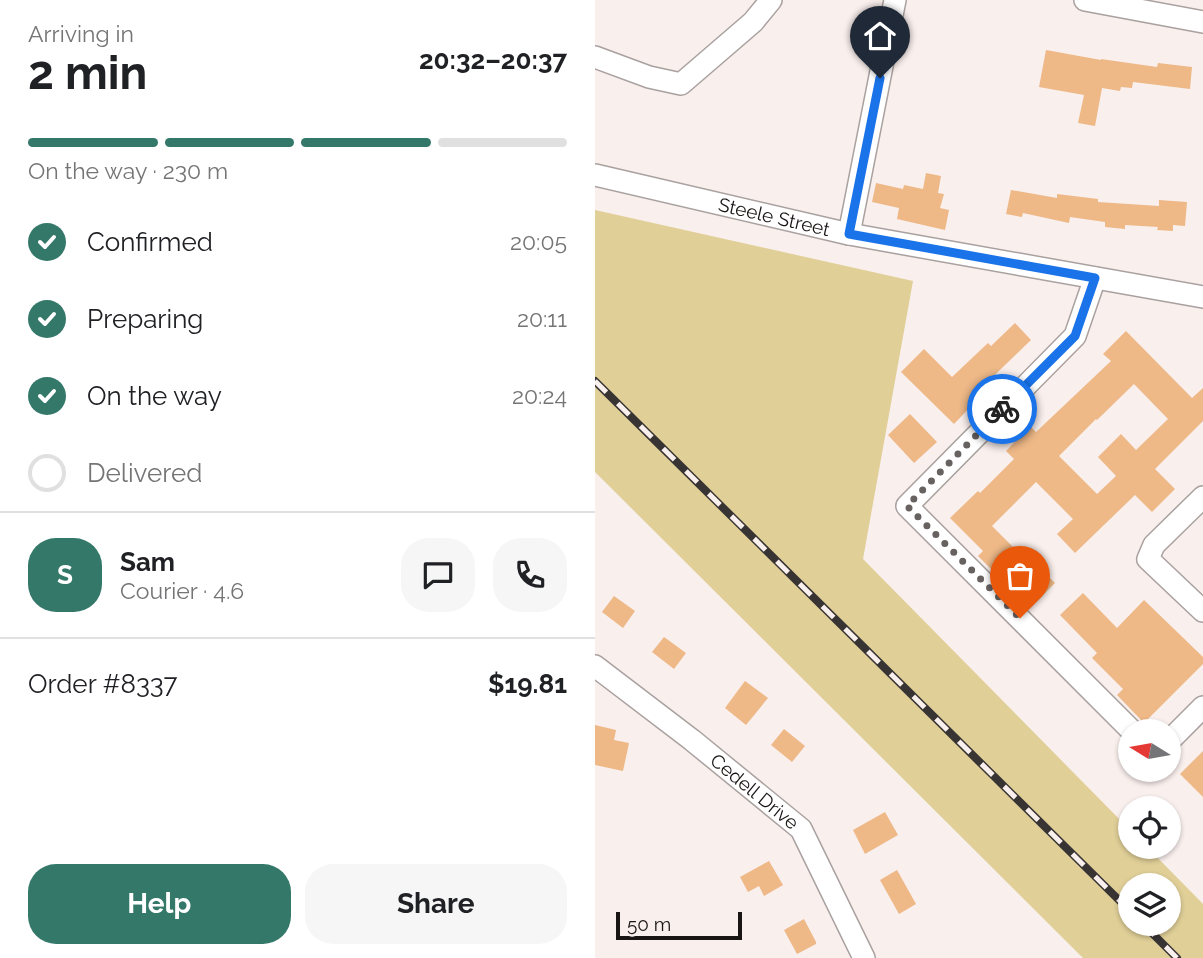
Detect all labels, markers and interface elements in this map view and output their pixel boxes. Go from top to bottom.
pin [850,6,910,78]
icon: home [861,17,899,55]
text: Arriving in [28,20,134,47]
text: 20:32–20:37 [419,45,567,75]
text: 2 min [28,46,147,100]
text: On the way · 230 m [28,157,228,184]
street label: Steele Street [716,193,833,240]
icon: check [28,223,66,261]
text: Confirmed [87,227,213,257]
text: 20:05 [510,228,567,255]
icon: check [28,300,66,338]
text: Preparing [87,304,203,334]
text: 20:11 [517,305,567,332]
courier [967,374,1037,444]
icon: check [28,377,66,415]
text: On the way [87,381,222,411]
text: 20:24 [512,382,567,409]
icon: bike [983,390,1021,428]
text: Delivered [87,458,202,488]
button: chat [401,538,475,612]
button: phone [493,538,567,612]
pin [990,546,1050,618]
text: Sam [120,547,175,577]
icon: bag [1001,557,1039,595]
text: S [57,560,73,590]
text: Courier · 4.6 [120,577,244,604]
text: Order #8337 [28,669,177,699]
text: $19.81 [488,669,567,699]
north arrow [1118,719,1181,782]
map controls [1118,719,1181,936]
street label: Cedell Drive [706,749,803,834]
button: locate [1118,796,1181,859]
button: Help [28,864,291,944]
button: Share [305,864,567,944]
button: layers [1118,873,1181,936]
scale bar [616,909,742,941]
text: 50 m [627,913,671,935]

